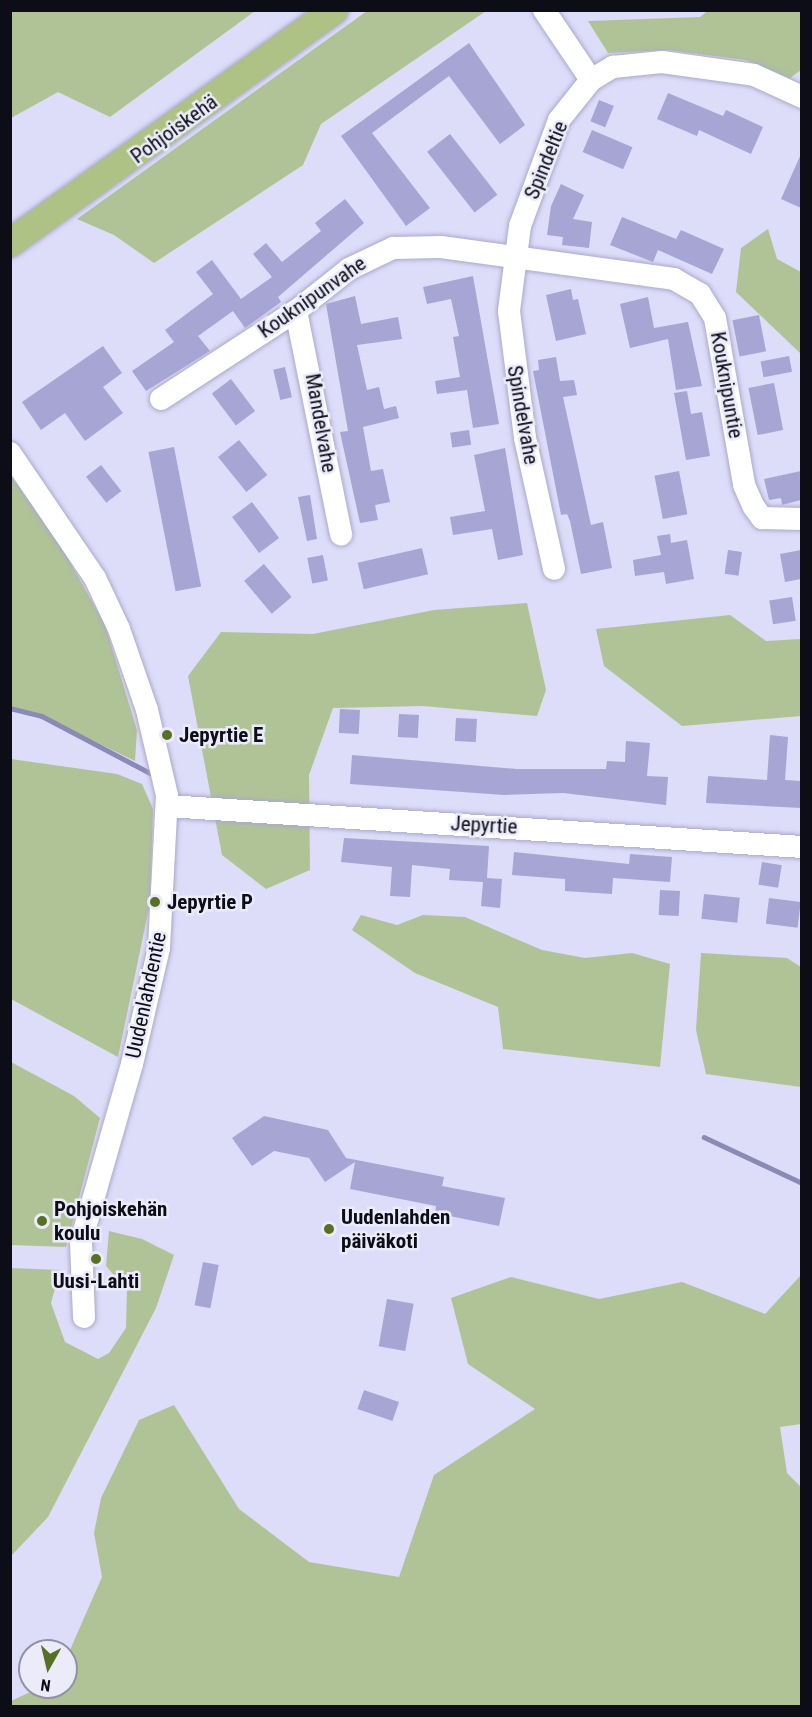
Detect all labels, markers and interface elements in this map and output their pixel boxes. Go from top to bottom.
street label: Pohjoiskehä [126,89,222,169]
street label: Spindeltie [519,117,573,203]
street label: Kouknipunvahe [253,251,371,343]
street label: Kouknipuntie [705,330,749,440]
street label: Spindelvahe [502,363,544,467]
street label: Mandelvahe [300,372,342,474]
place label: Jepyrtie E [179,722,263,748]
marker: Jepyrtie E [160,728,174,742]
street label: Jepyrtie [450,811,518,839]
place label: Jepyrtie P [167,889,253,915]
marker: Jepyrtie P [148,895,162,909]
street label: Uudenlahdentie [120,929,172,1061]
place label: Pohjoiskehän koulu [54,1196,167,1246]
place label: Uudenlahden päiväkoti [341,1204,450,1254]
marker: Pohjoiskehän koulu [35,1214,49,1228]
marker: Uudenlahden päiväkoti [322,1222,336,1236]
marker: Uusi-Lahti [89,1252,103,1266]
place label: Uusi-Lahti [53,1268,139,1294]
north arrow [18,1639,78,1699]
text: N [40,1675,52,1695]

